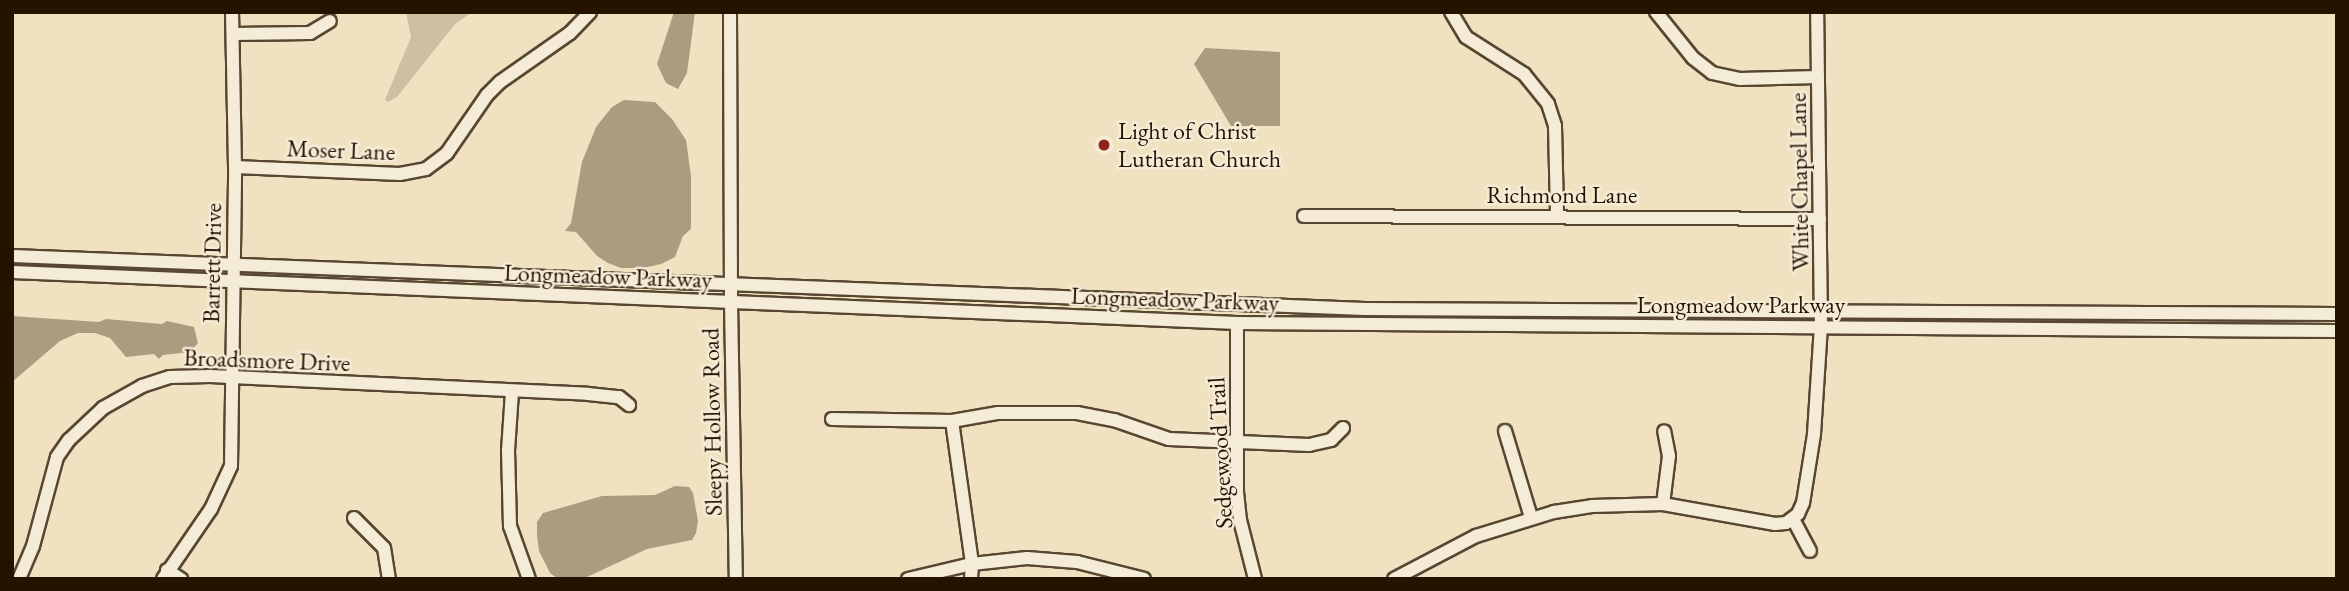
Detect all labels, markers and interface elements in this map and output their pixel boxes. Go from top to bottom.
street label: White Chapel Lane [1783,92,1815,272]
place label: Light of Christ Lutheran Church [1118,117,1281,173]
street label: Moser Lane [286,134,396,166]
marker: Light of Christ Lutheran Church [1096,137,1112,153]
street label: Richmond Lane [1487,181,1637,209]
street label: Barrett Drive [197,203,227,323]
street label: Longmeadow Parkway [503,258,713,294]
street label: Longmeadow Parkway [1070,281,1280,317]
street label: Longmeadow Parkway [1637,291,1845,319]
street label: Sleepy Hollow Road [696,328,728,516]
street label: Broadsmore Drive [183,343,351,377]
street label: Sedgewood Trail [1202,377,1238,529]

